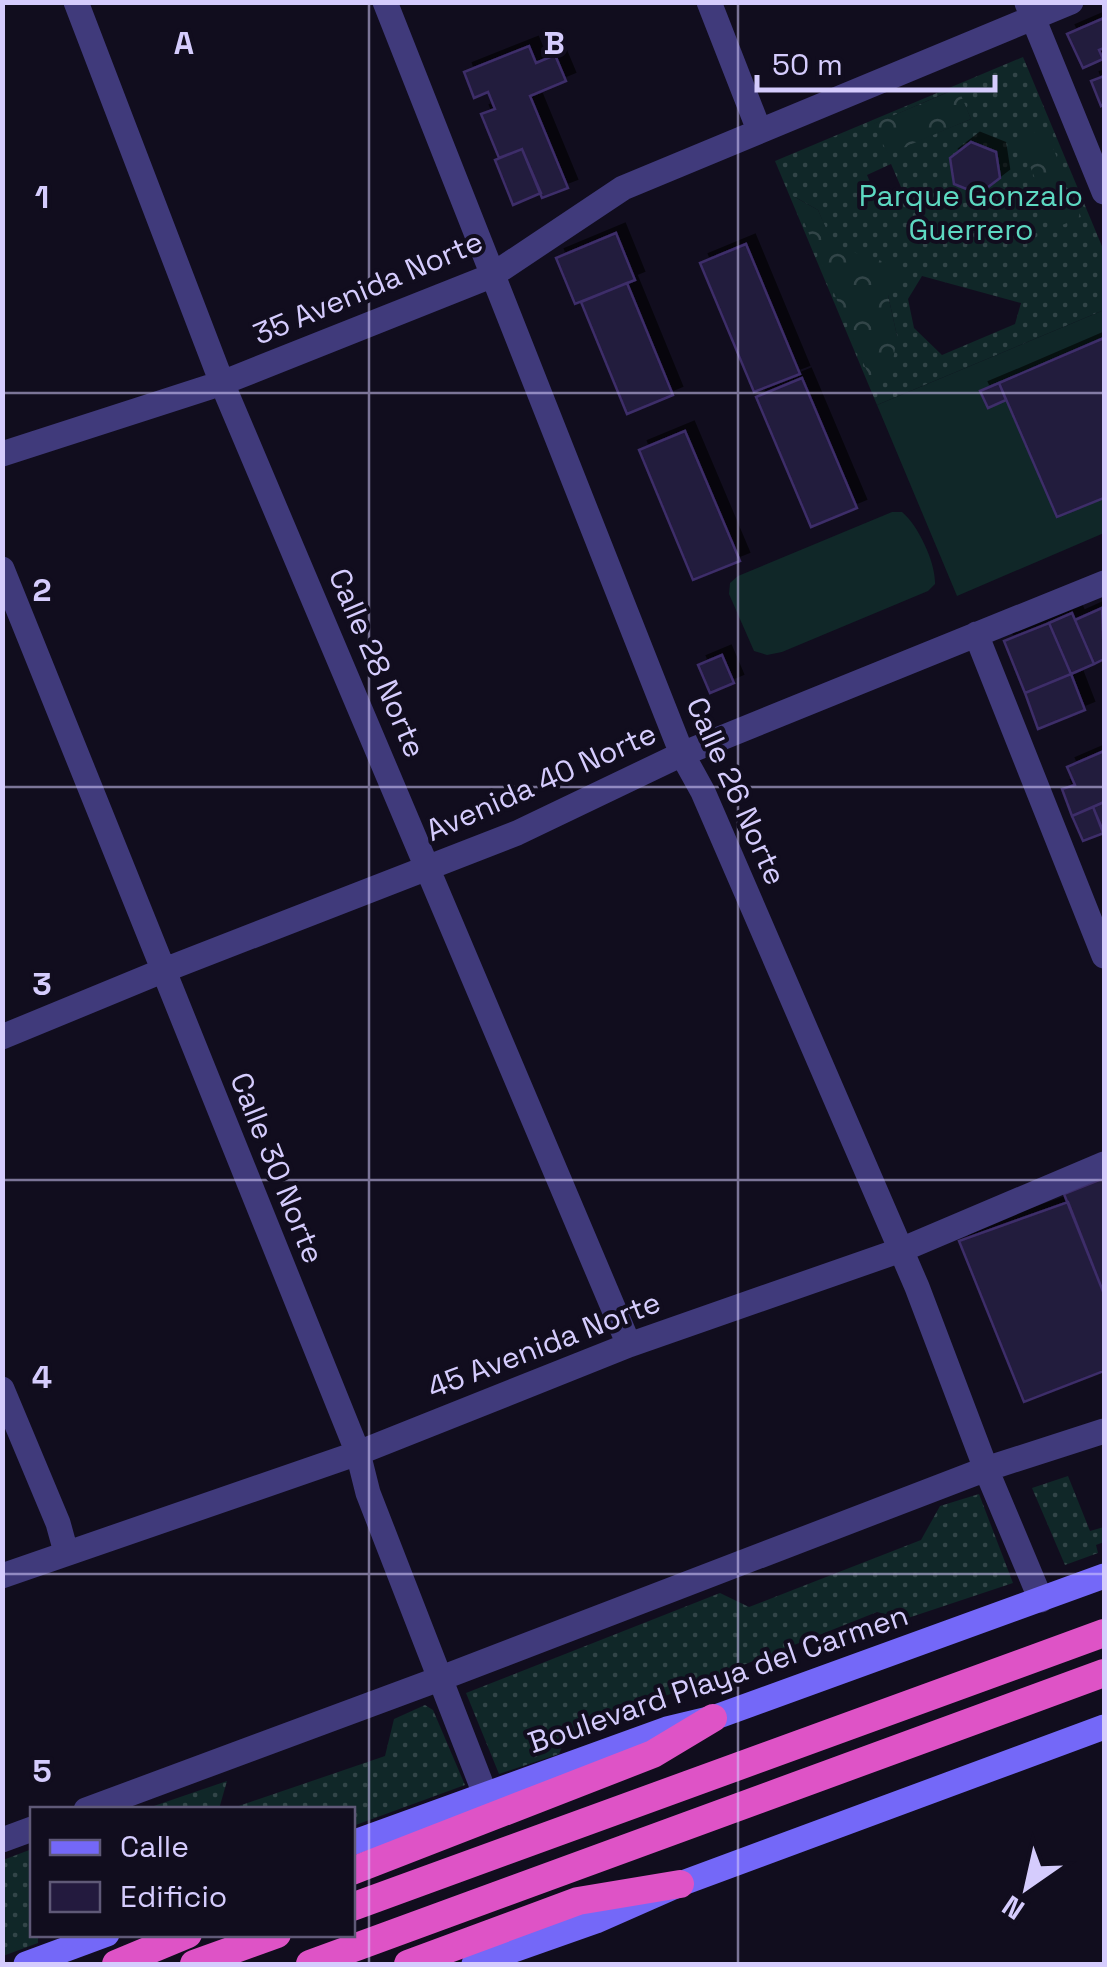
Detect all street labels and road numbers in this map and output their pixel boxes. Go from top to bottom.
street label: 35 Avenida Norte [247,222,489,354]
street label: Calle 28 Norte [320,562,435,763]
street label: Calle 26 Norte [678,691,795,891]
street label: Avenida 40 Norte [419,713,662,850]
street label: Calle 30 Norte [221,1067,333,1269]
street label: 45 Avenida Norte [422,1282,666,1407]
street label: Boulevard Playa del Carmen [523,1595,913,1762]

